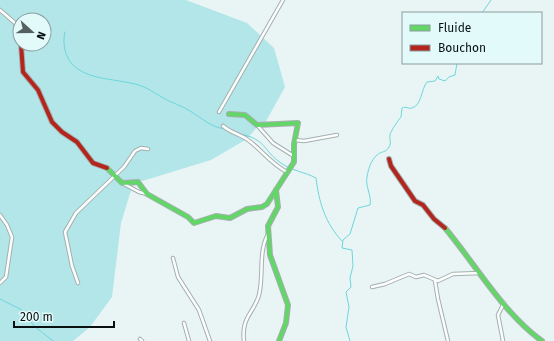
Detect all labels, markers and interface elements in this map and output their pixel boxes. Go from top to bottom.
north arrow [12,12,52,52]
legend [402,12,542,64]
text: Fluide [438,21,471,35]
text: N [33,30,48,41]
text: Bouchon [438,41,486,55]
scale bar [14,303,114,329]
text: 200 m [20,310,53,324]

